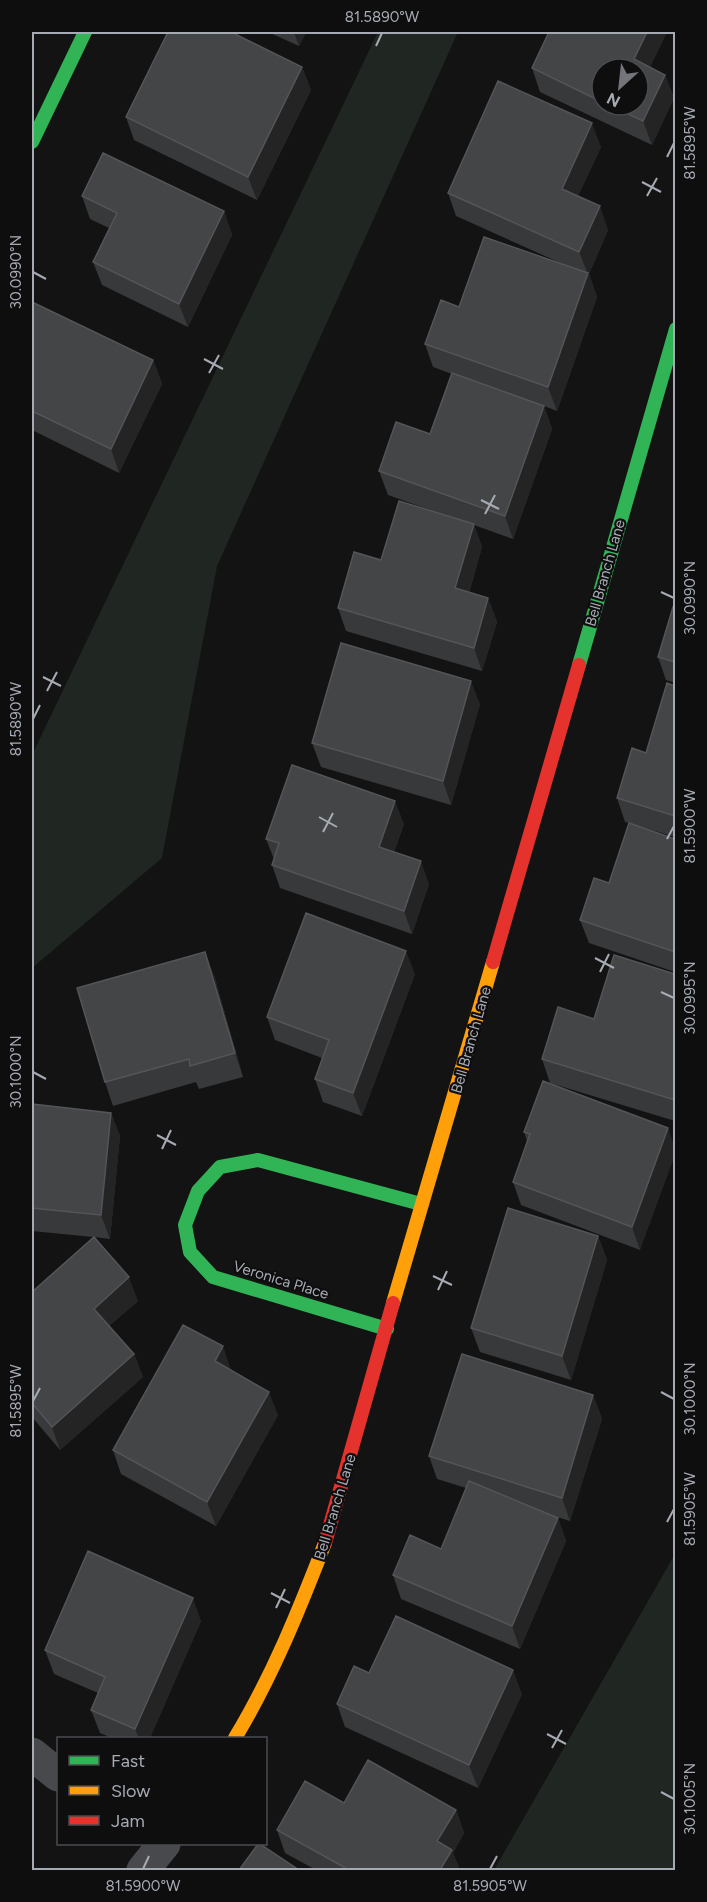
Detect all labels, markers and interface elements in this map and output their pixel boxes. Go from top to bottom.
text: 81.5890°W [345,8,420,26]
north arrow [590,57,650,117]
text: N [604,89,623,111]
text: 81.5895°W [681,106,699,180]
text: 30.0990°N [7,235,25,309]
street label: Bell Branch Lane [581,518,629,628]
text: 30.0990°N [681,561,699,635]
text: 81.5890°W [7,681,25,756]
text: 81.5900°W [681,788,699,863]
text: 30.0995°N [681,961,699,1035]
street label: Bell Branch Lane [447,985,495,1095]
text: 30.1000°N [7,1035,25,1109]
street label: Veronica Place [231,1257,331,1303]
text: 30.1000°N [681,1362,699,1436]
text: 81.5895°W [7,1364,25,1438]
street label: Bell Branch Lane [310,1452,360,1562]
text: 81.5905°W [681,1471,699,1546]
legend [57,1737,267,1845]
text: Fast [111,1750,145,1772]
text: 30.1005°N [681,1763,699,1835]
text: Slow [111,1780,150,1802]
text: Jam [111,1810,145,1832]
text: 81.5900°W [106,1877,181,1895]
text: 81.5905°W [453,1877,528,1895]

